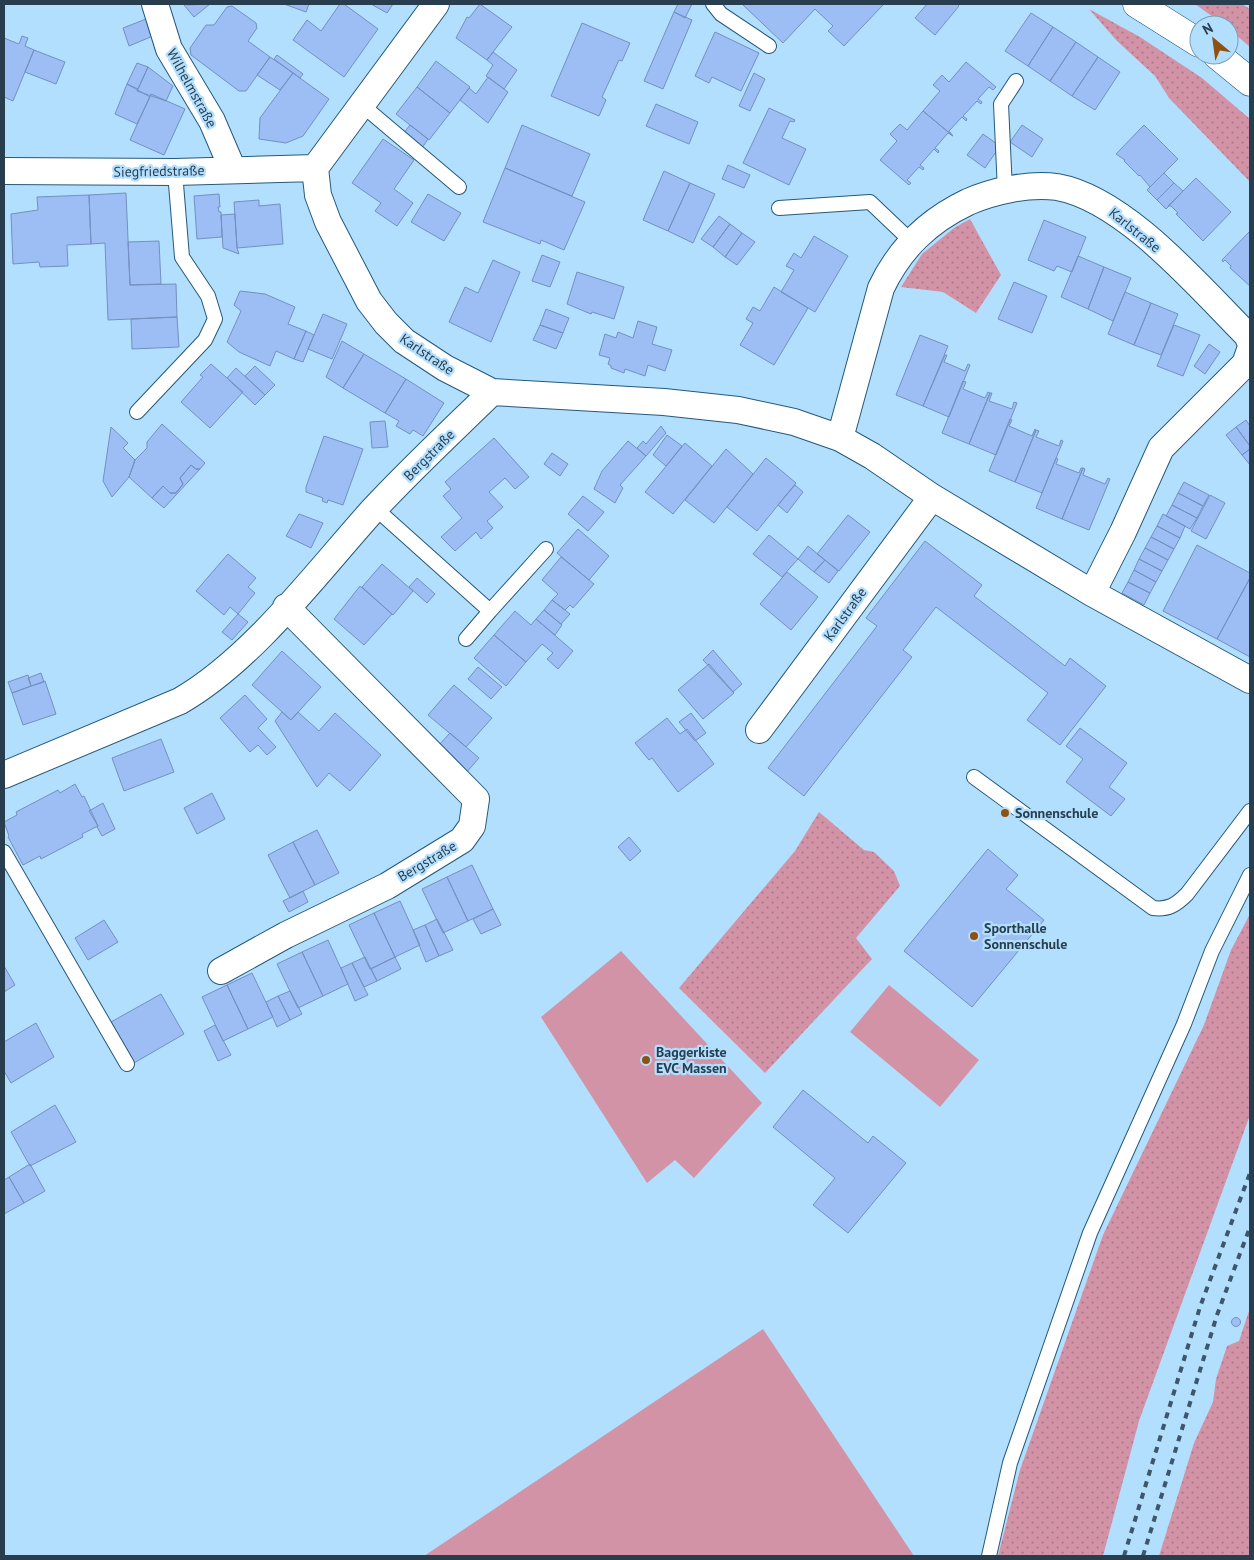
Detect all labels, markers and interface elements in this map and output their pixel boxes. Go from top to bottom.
north arrow [1189,15,1239,65]
text: N [1199,19,1216,39]
street label: Wilhelmstraße [163,45,221,131]
street label: Siegfriedstraße [113,161,205,181]
street label: Karlstraße [1105,204,1165,256]
street label: Karlstraße [396,329,458,379]
street label: Bergstraße [400,426,458,484]
street label: Karlstraße [820,584,870,644]
place label: Sonnenschule [1015,804,1098,822]
marker: Sonnenschule [999,807,1011,819]
street label: Bergstraße [394,836,460,886]
place label: Sporthalle Sonnenschule [984,919,1067,953]
marker: Sporthalle Sonnenschule [968,930,980,942]
place label: Baggerkiste EVC Massen [656,1043,727,1077]
marker: Baggerkiste EVC Massen [640,1054,652,1066]

